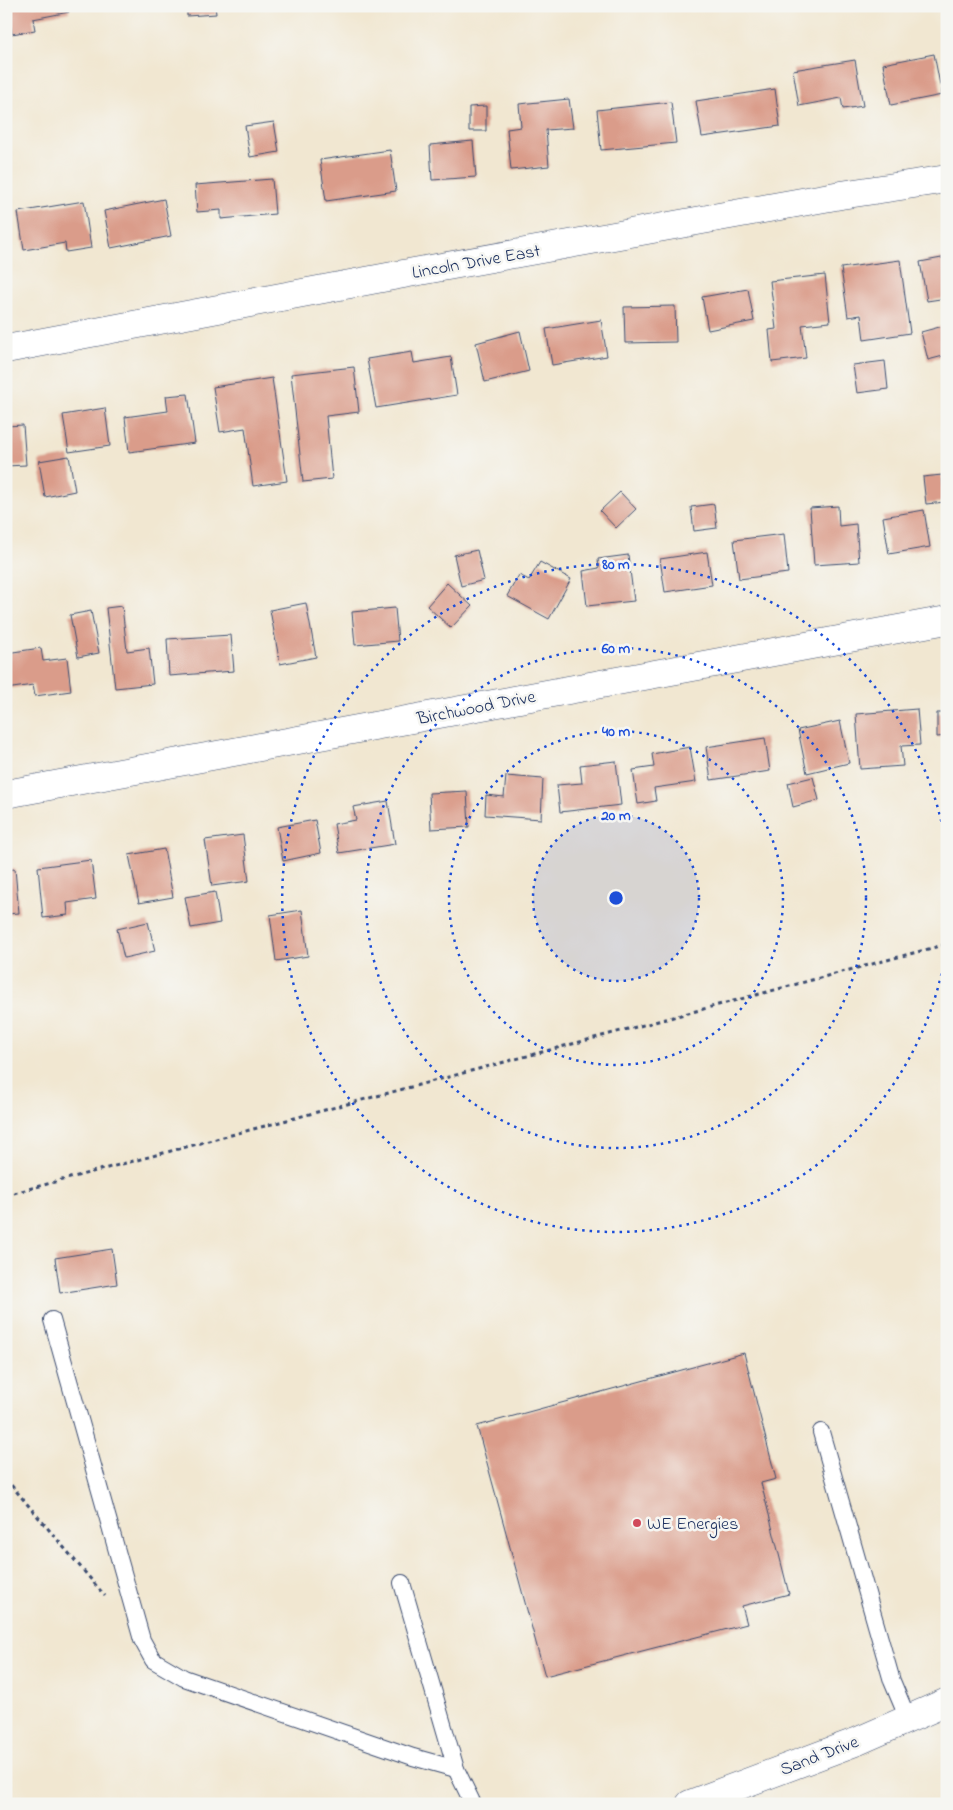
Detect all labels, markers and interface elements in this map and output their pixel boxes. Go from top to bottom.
street label: Lincoln Drive East [410,239,543,287]
text: 80 m [601,554,630,576]
text: 60 m [601,638,631,660]
street label: Birchwood Drive [414,685,539,733]
text: 40 m [601,721,630,743]
text: 20 m [600,805,631,827]
centre of rings [607,889,625,907]
place label: WE Energies [647,1512,738,1539]
marker: WE Energies [631,1517,643,1529]
street label: Sand Drive [777,1730,864,1784]

